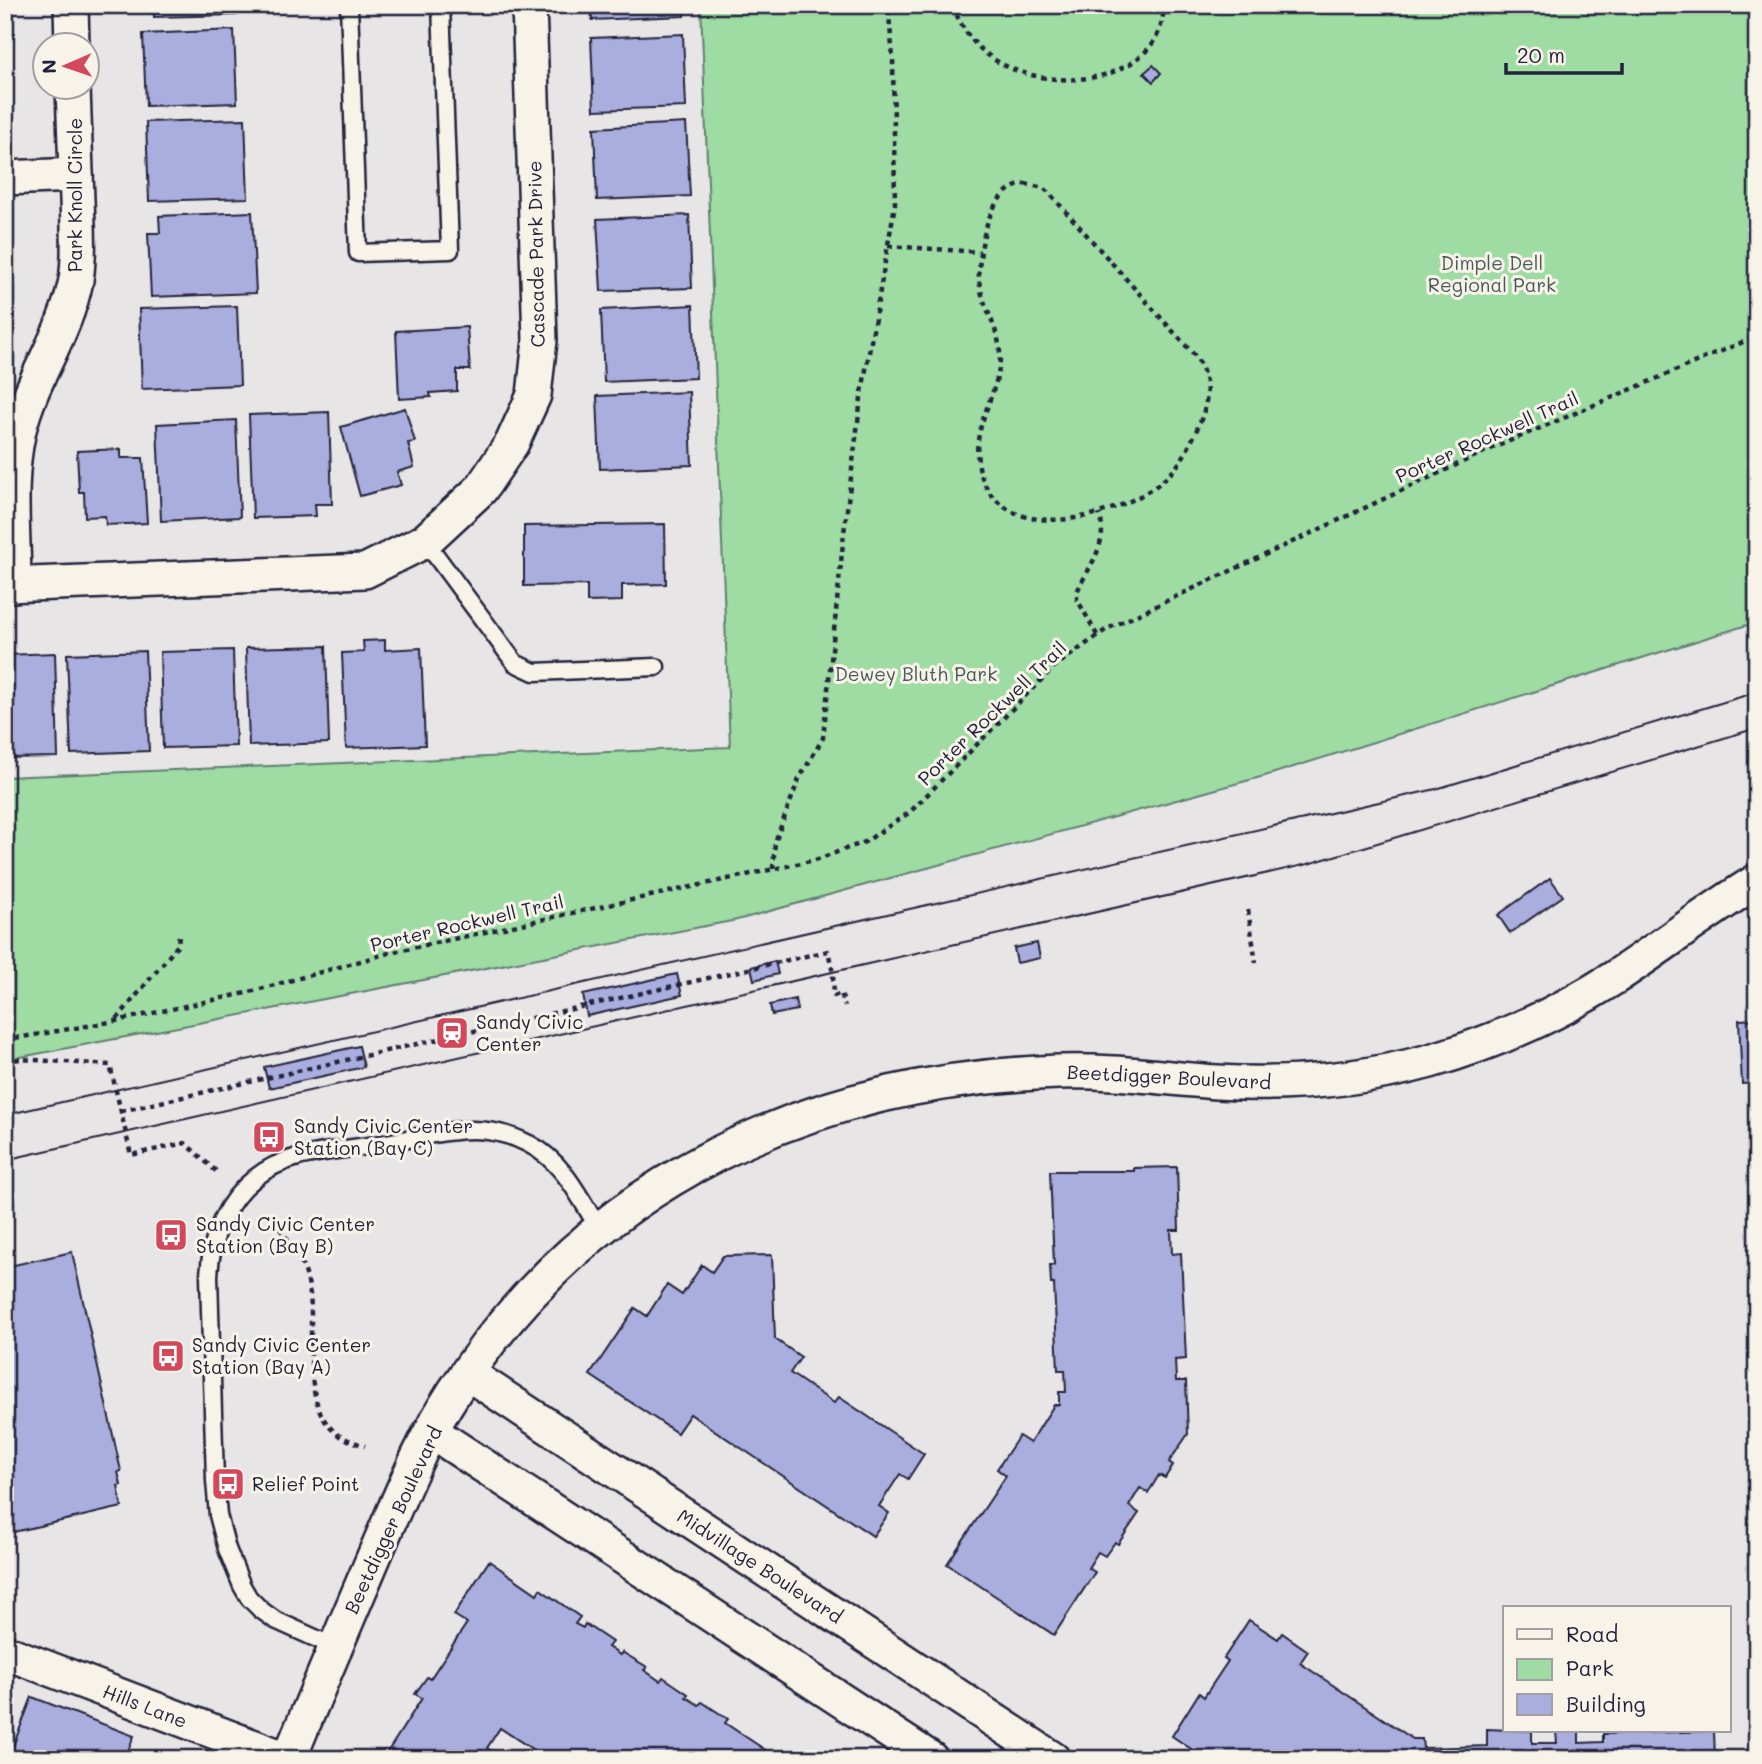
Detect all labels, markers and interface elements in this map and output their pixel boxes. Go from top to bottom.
north arrow [32,32,102,102]
scale bar [1506,32,1622,76]
text: 20 m [1517,41,1565,68]
text: N [36,59,61,74]
street label: Park Knoll Circle [62,118,87,272]
street label: Cascade Park Drive [521,160,550,348]
park label: Dimple Dell Regional Park [1428,250,1556,297]
street label: Porter Rockwell Trail [1391,385,1582,488]
street label: Porter Rockwell Trail [912,635,1071,790]
park label: Dewey Bluth Park [835,661,997,686]
street label: Porter Rockwell Trail [368,888,566,957]
place label: Sandy Civic Center [476,1009,584,1056]
station icon: Sandy Civic Center [433,1014,471,1052]
street label: Beetdigger Boulevard [1066,1059,1272,1094]
place label: Sandy Civic Center Station (Bay C) [294,1113,473,1160]
bus stop icon: Sandy Civic Center Station (Bay C) [250,1118,288,1156]
place label: Sandy Civic Center Station (Bay B) [196,1211,375,1258]
bus stop icon: Sandy Civic Center Station (Bay B) [152,1216,190,1254]
place label: Sandy Civic Center Station (Bay A) [192,1332,371,1379]
bus stop icon: Sandy Civic Center Station (Bay A) [149,1337,187,1375]
street label: Beetdigger Boulevard [338,1422,447,1618]
bus stop icon: Relief Point [209,1465,247,1503]
place label: Relief Point [252,1471,359,1496]
street label: Midvillage Boulevard [673,1503,848,1629]
legend [1503,1606,1730,1732]
text: Road [1566,1620,1618,1647]
text: Park [1566,1654,1614,1681]
street label: Hills Lane [99,1678,191,1733]
text: Building [1566,1690,1646,1717]

